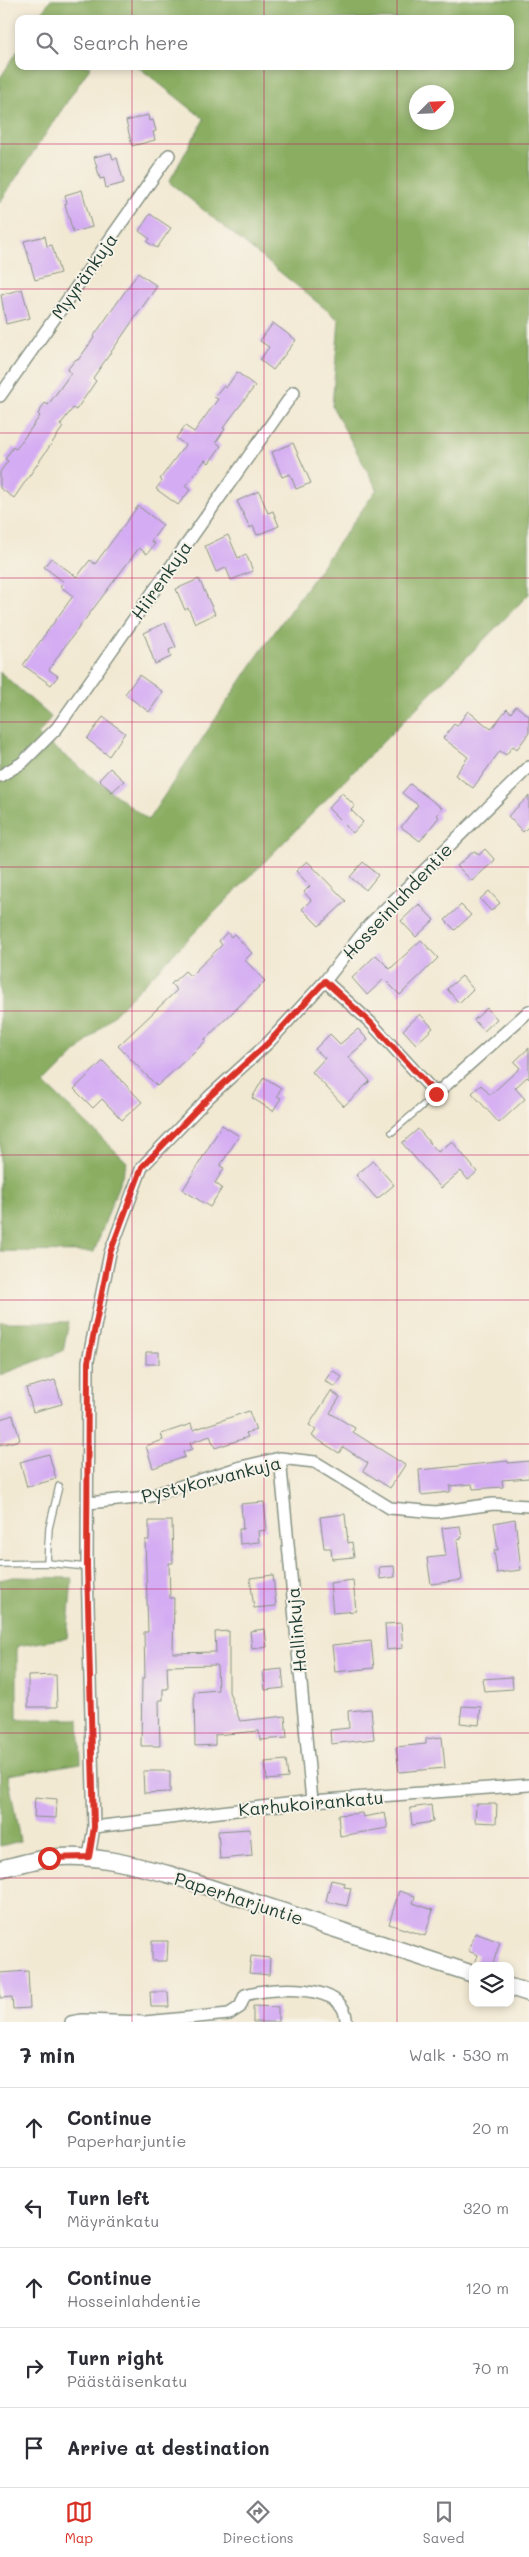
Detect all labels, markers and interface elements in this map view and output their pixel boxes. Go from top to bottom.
search box [15,15,514,70]
icon: search [33,29,61,57]
text: Search here [73,30,189,55]
north arrow [409,85,454,130]
street label: Myyränkuja [45,228,123,324]
street label: Hiirenkuja [125,536,197,624]
street label: Hosseinlahdentie [337,838,457,964]
route end [425,1083,448,1106]
street label: Pystykorvankuja [139,1450,283,1508]
street label: Hallinkuja [280,1586,312,1674]
street label: Karhukoirankatu [237,1785,385,1821]
route start [38,1847,61,1870]
street label: Paperharjuntie [171,1866,307,1930]
map controls [469,1962,514,2007]
button: layers [469,1962,514,2007]
text: 7 min [20,2041,75,2068]
text: Walk · 530 m [409,2044,509,2065]
text: Continue [67,2105,152,2130]
icon: ahead [20,2114,48,2142]
text: 20 m [472,2117,509,2138]
text: Paperharjuntie [67,2130,186,2151]
text: Turn left [67,2185,150,2210]
icon: left [20,2194,48,2222]
text: 320 m [463,2197,509,2218]
text: Mäyränkatu [67,2210,159,2231]
text: Continue [67,2265,152,2290]
icon: ahead [20,2274,48,2302]
text: 120 m [465,2277,509,2298]
text: Hosseinlahdentie [67,2290,201,2311]
text: Turn right [67,2345,164,2370]
icon: right [20,2354,48,2382]
text: 70 m [472,2357,509,2378]
text: Päästäisenkatu [67,2370,187,2391]
icon: arrive [20,2434,48,2462]
text: Arrive at destination [67,2435,270,2460]
tab: Map [65,2498,93,2547]
tab: Directions [222,2498,294,2547]
tab: Saved [423,2498,464,2547]

